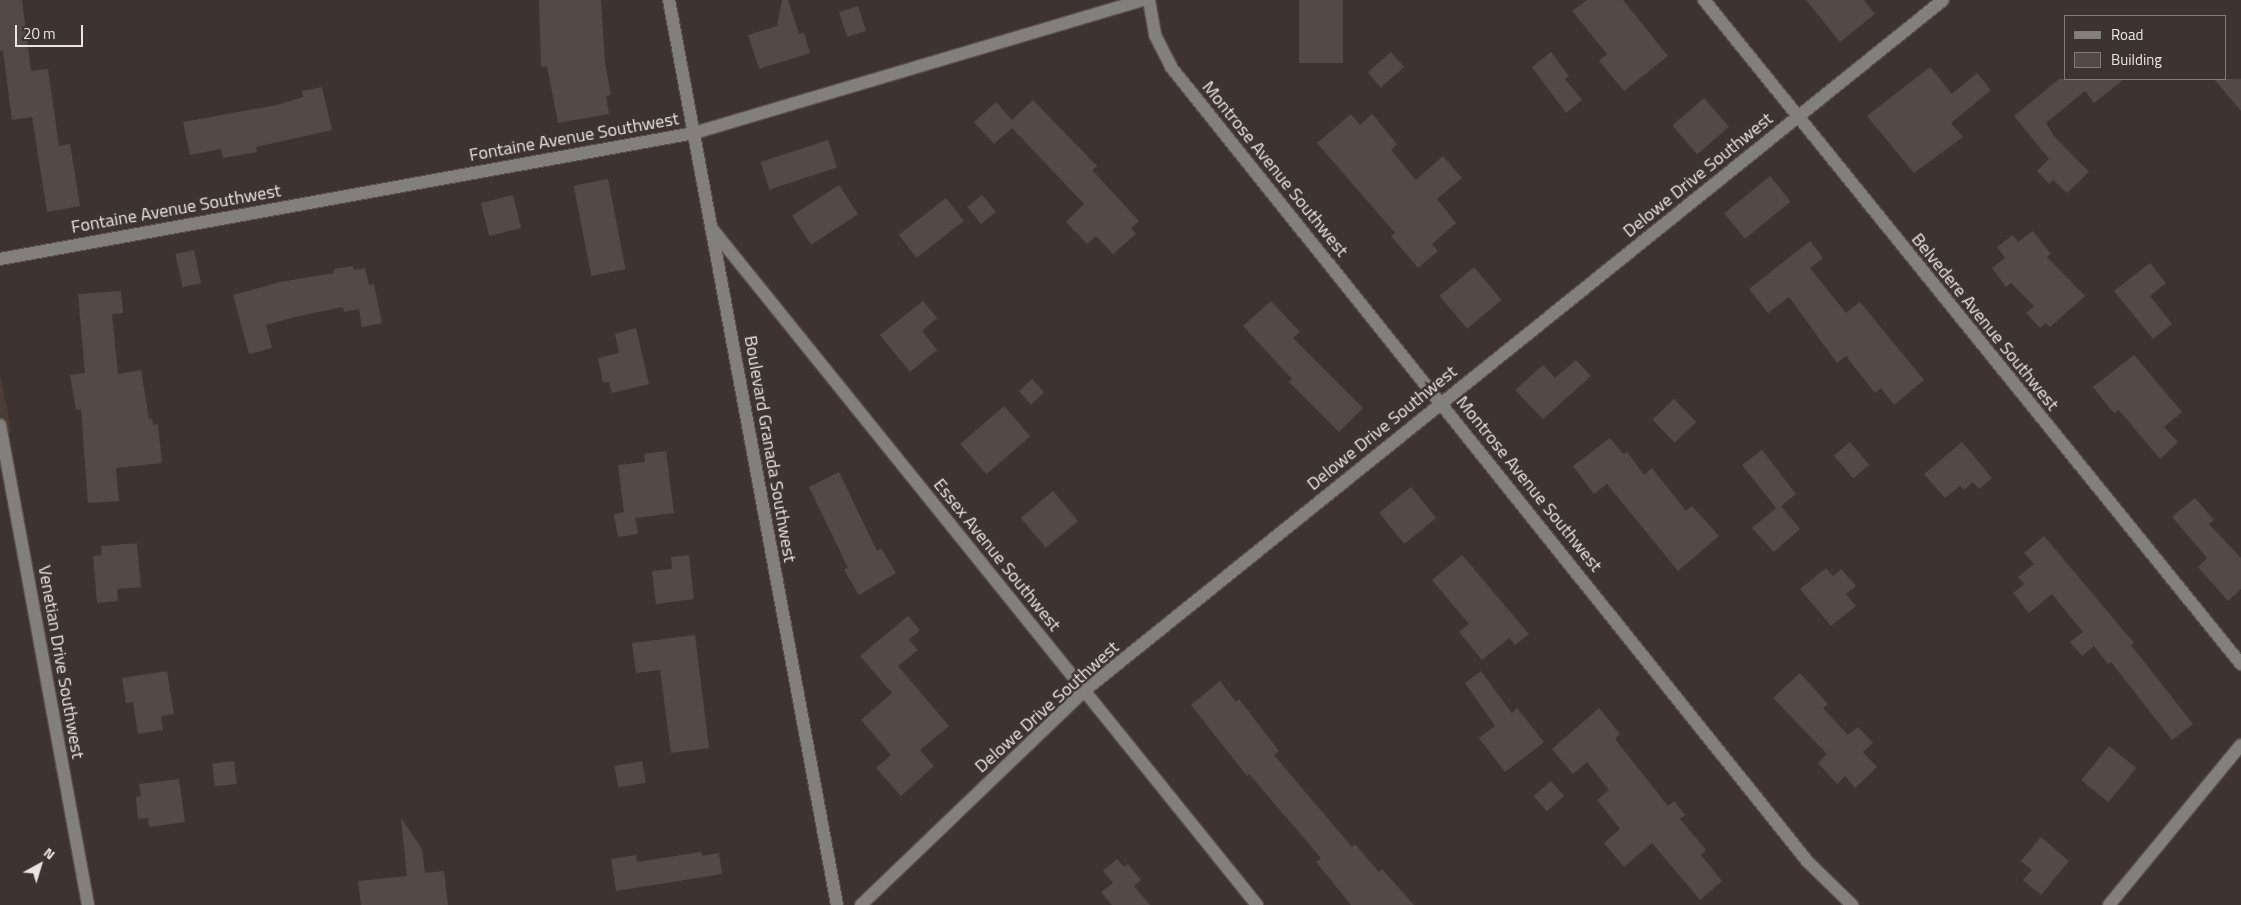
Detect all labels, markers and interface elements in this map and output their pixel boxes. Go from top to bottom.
scale bar [18,15,85,47]
legend [2064,15,2226,80]
text: 20 m [23,22,56,45]
text: Road [2111,23,2143,46]
text: Building [2111,48,2162,71]
street label: Montrose Avenue Southwest [1197,77,1353,261]
street label: Fontaine Avenue Southwest [467,108,681,166]
street label: Delowe Drive Southwest [1619,108,1777,242]
street label: Fontaine Avenue Southwest [69,180,283,238]
street label: Belvedere Avenue Southwest [1907,229,2063,415]
street label: Boulevard Granada Southwest [739,334,801,564]
street label: Delowe Drive Southwest [1303,361,1461,495]
street label: Montrose Avenue Southwest [1451,392,1607,576]
street label: Essex Avenue Southwest [929,474,1065,636]
street label: Venetian Drive Southwest [33,564,89,760]
street label: Delowe Drive Southwest [971,637,1123,777]
north arrow [15,840,65,890]
text: N [39,842,60,864]

